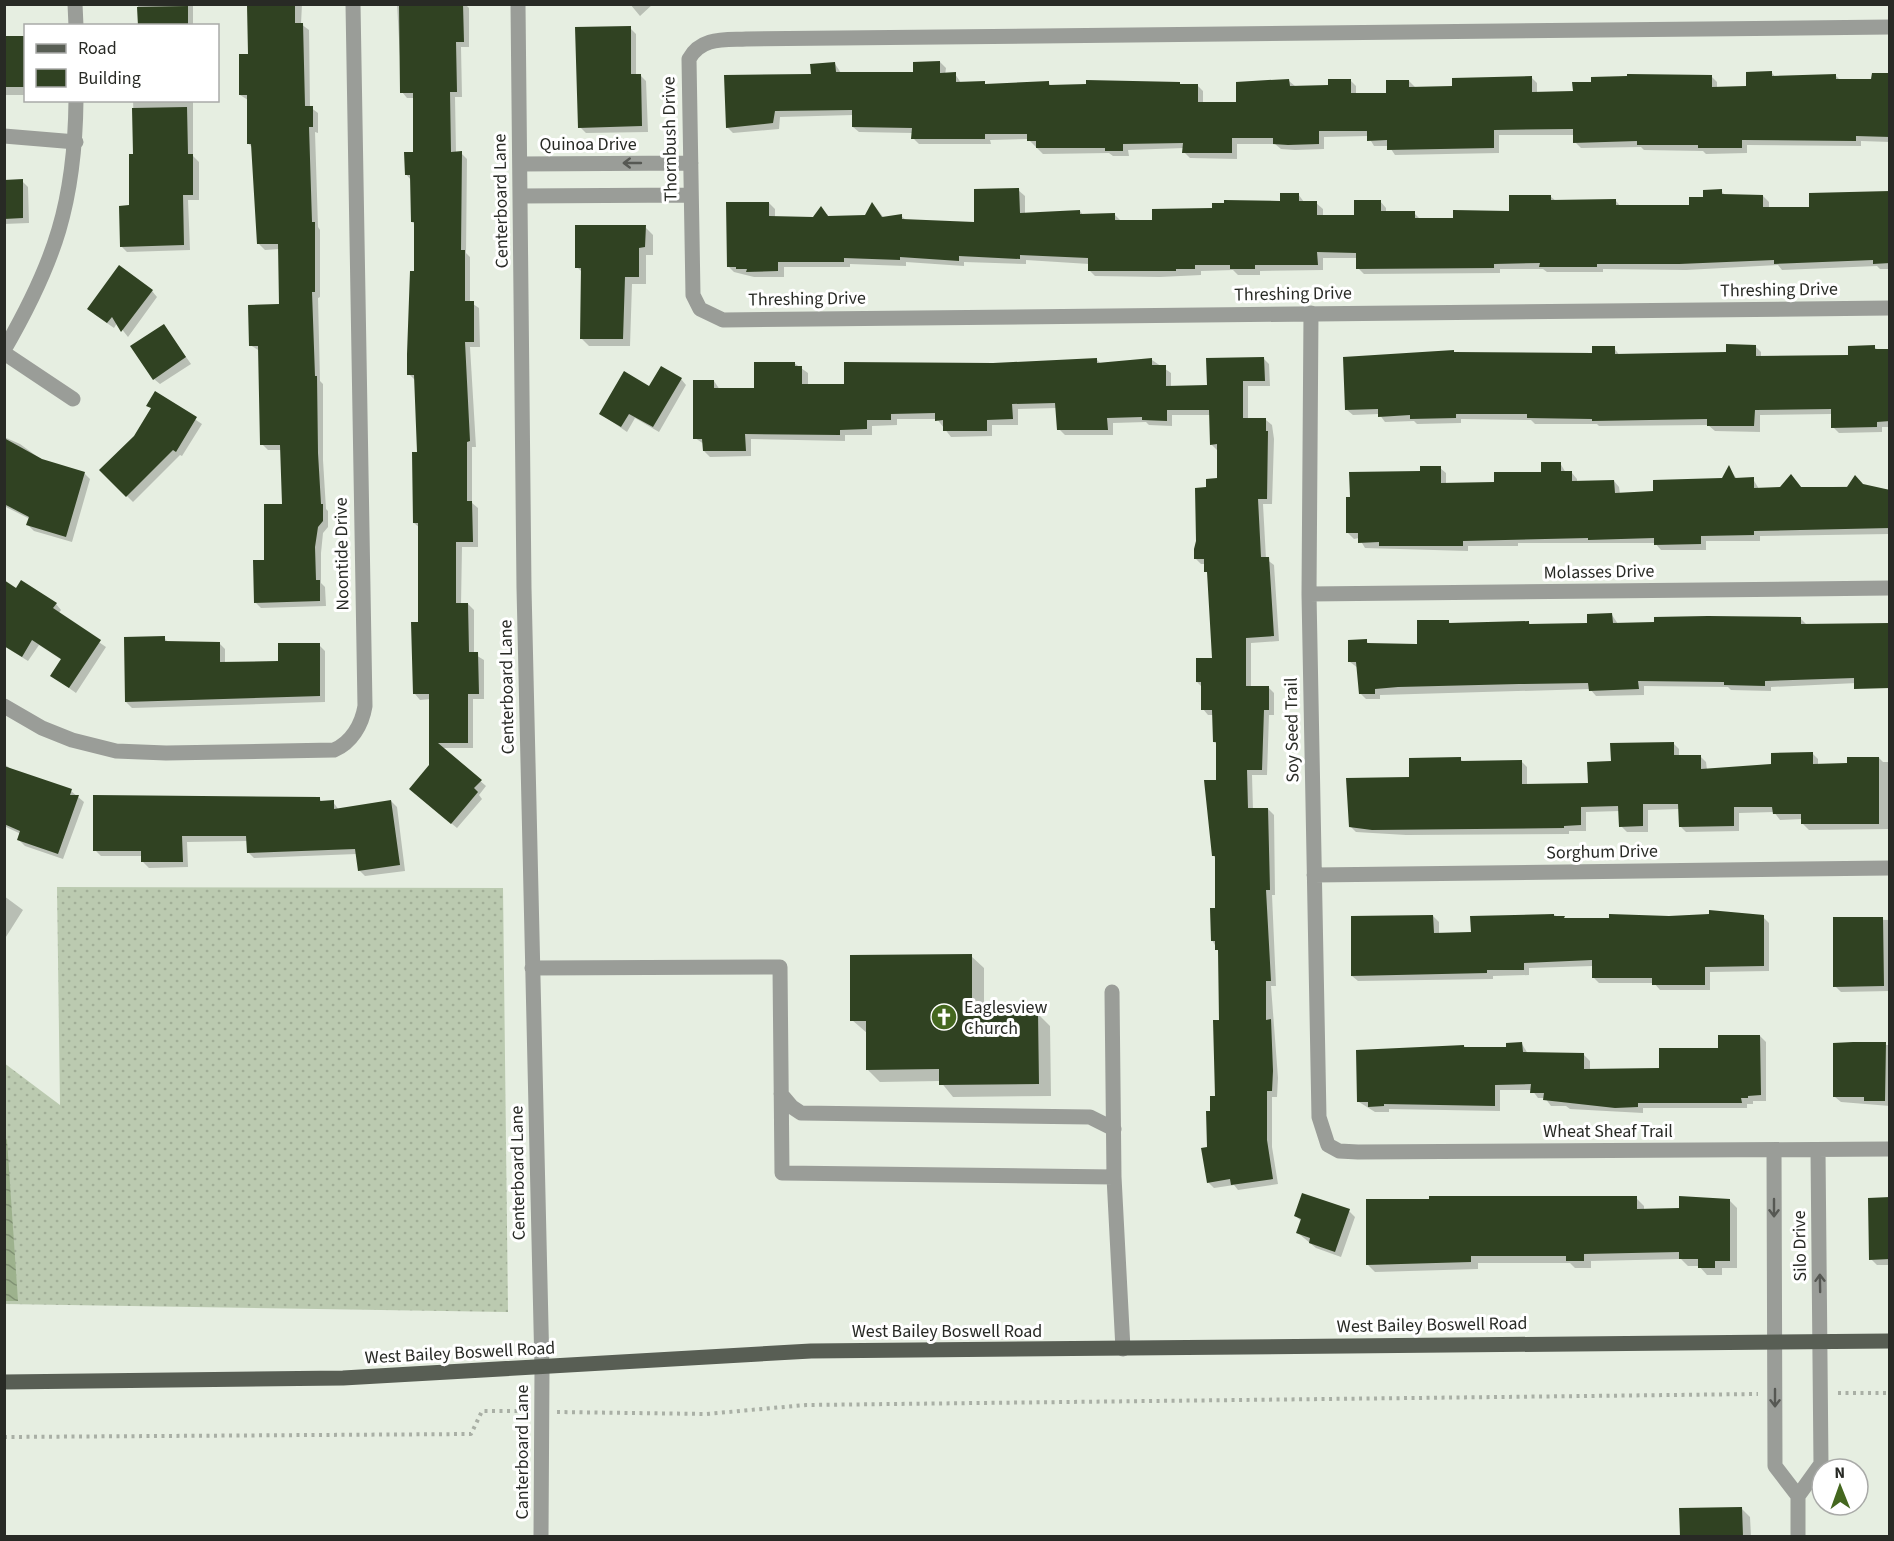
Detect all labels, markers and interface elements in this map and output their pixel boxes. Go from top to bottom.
legend [24,24,219,102]
text: Road [78,36,117,61]
text: Building [78,66,141,91]
street label: Thornbush Drive [656,76,684,202]
street label: Quinoa Drive [539,132,637,157]
street label: Centerboard Lane [487,133,515,269]
one-way arrow [623,157,643,169]
street label: Threshing Drive [1720,276,1838,304]
street label: Threshing Drive [1234,280,1352,308]
street label: Threshing Drive [748,285,866,313]
street label: Noontide Drive [329,497,355,611]
street label: Molasses Drive [1543,559,1655,585]
street label: Centerboard Lane [493,619,521,755]
street label: Soy Seed Trail [1279,677,1305,783]
street label: Sorghum Drive [1546,839,1658,865]
place label: Eaglesview Church [964,995,1048,1041]
church icon: Eaglesview Church [929,1002,959,1032]
street label: Centerboard Lane [504,1105,532,1241]
street label: Wheat Sheaf Trail [1543,1119,1673,1144]
one-way arrow [1768,1198,1780,1218]
street label: Silo Drive [1787,1210,1813,1282]
one-way arrow [1815,1273,1826,1293]
street label: West Bailey Boswell Road [1336,1311,1528,1339]
street label: West Bailey Boswell Road [852,1319,1042,1344]
street label: West Bailey Boswell Road [364,1336,556,1370]
street label: Canterboard Lane [510,1384,535,1520]
one-way arrow [1769,1388,1781,1408]
north arrow [1810,1457,1870,1517]
text: N [1834,1462,1845,1484]

